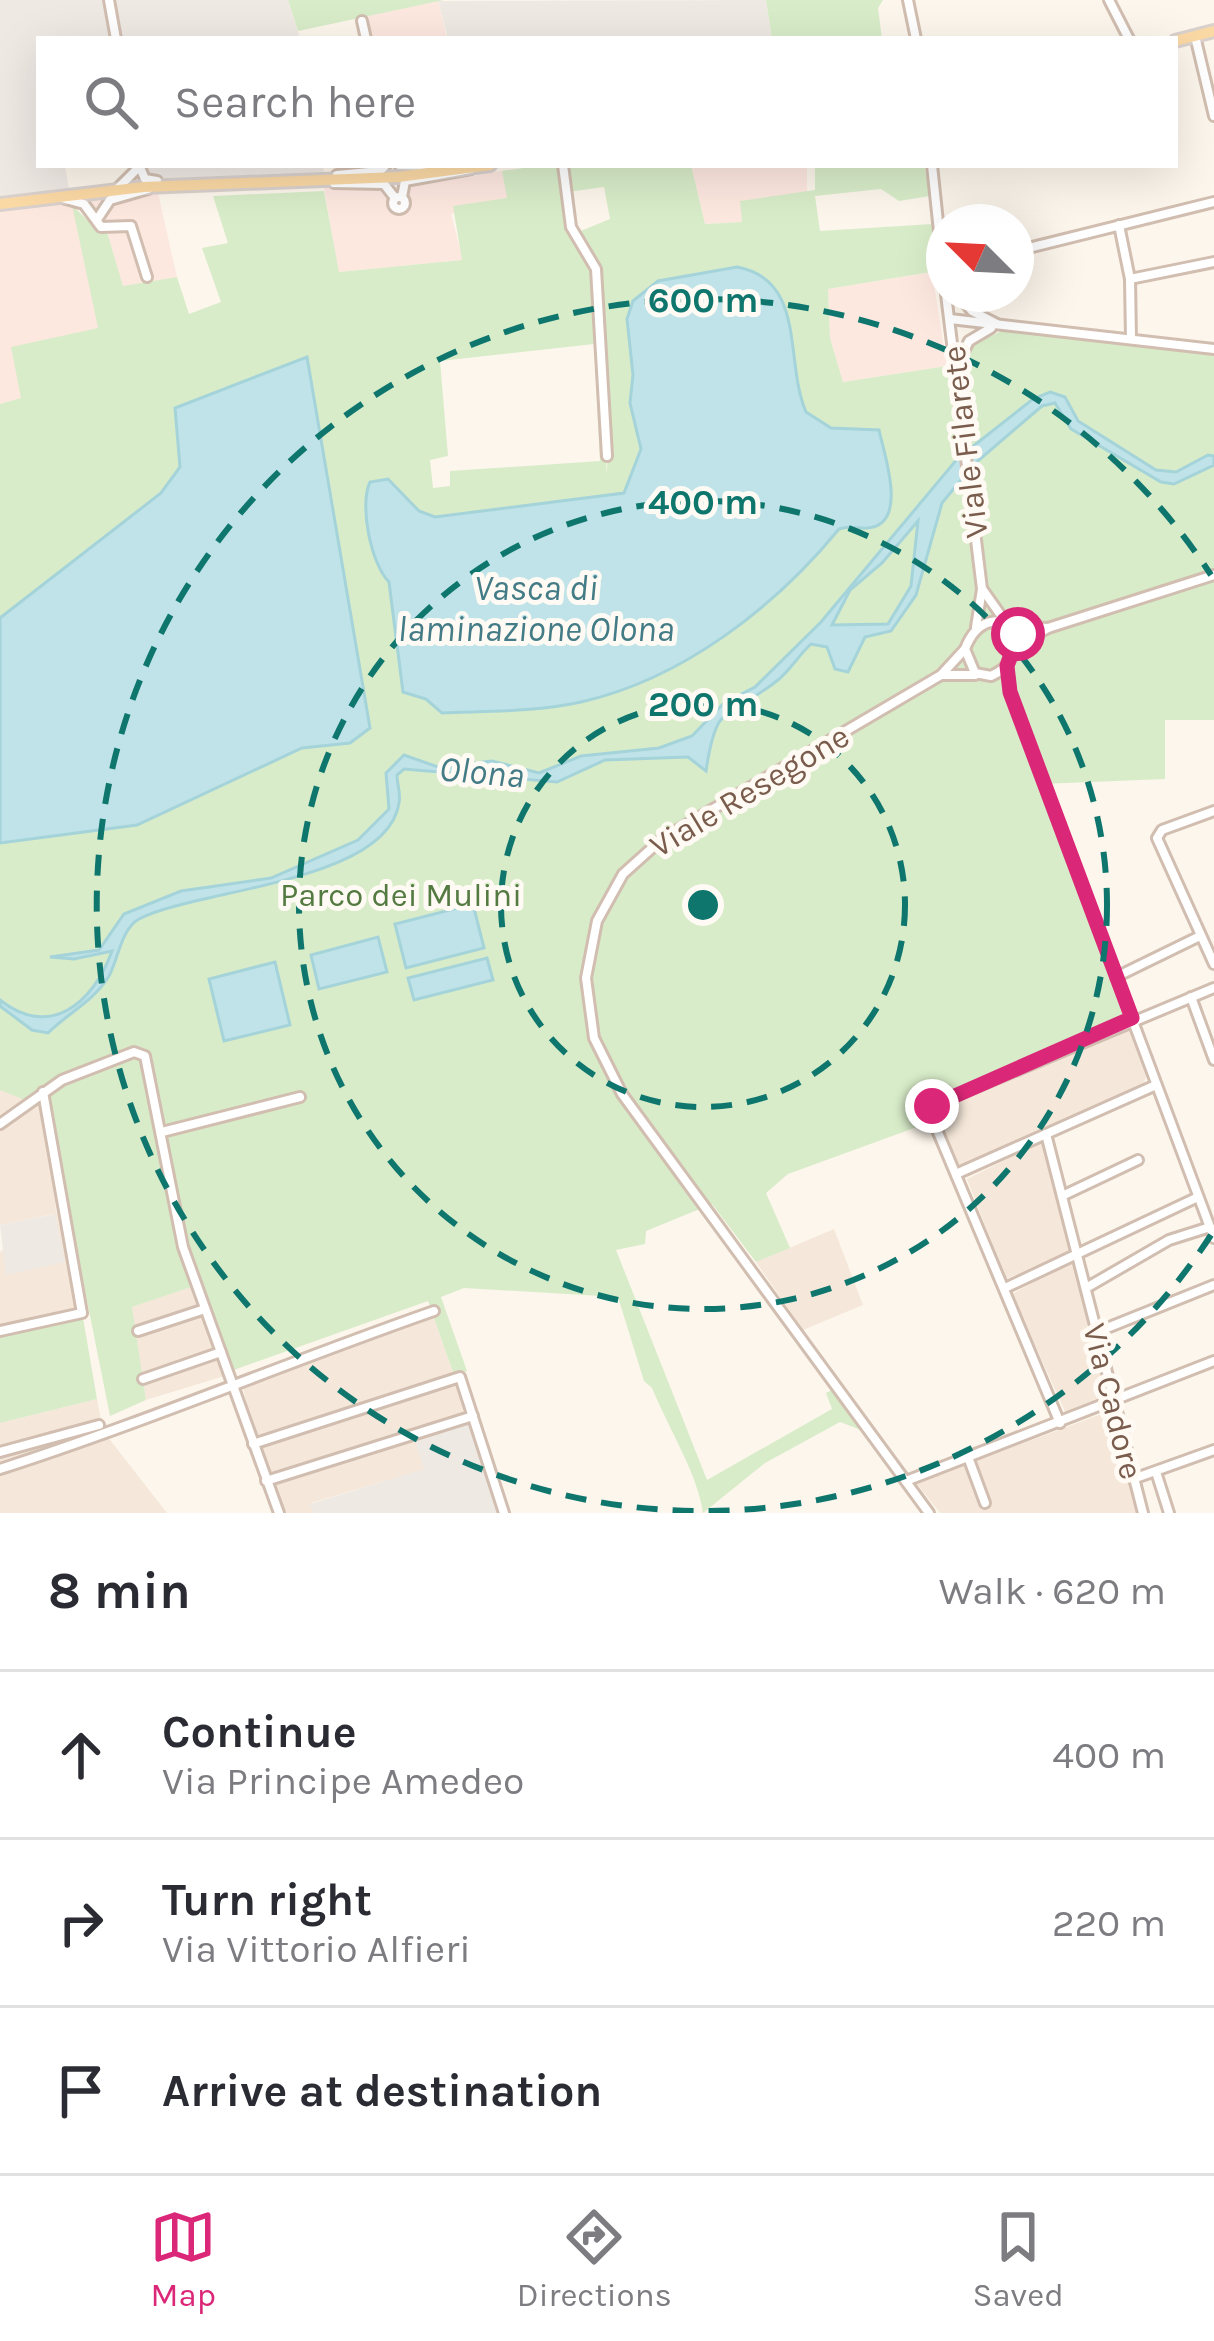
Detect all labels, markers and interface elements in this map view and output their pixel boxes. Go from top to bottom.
search box [36,36,1178,168]
icon: search [78,69,144,135]
text: Search here [174,76,416,128]
north arrow [926,204,1034,312]
text: 600 m [648,279,758,321]
street label: Viale Filarete [934,344,996,540]
text: 400 m [648,481,758,523]
water label: Vasca di laminazione Olona [398,567,674,650]
route start [991,607,1045,661]
text: 200 m [648,683,758,725]
street label: Viale Resegone [643,716,856,865]
water label: Olona [438,747,526,797]
park label: Parco dei Mulini [280,876,522,914]
centre of rings [682,884,724,926]
route end [905,1079,959,1133]
street label: Via Cadore [1075,1319,1151,1483]
text: 8 min [48,1561,191,1621]
text: Walk · 620 m [939,1568,1166,1614]
text: Continue [162,1706,357,1758]
icon: ahead [48,1722,114,1788]
text: 400 m [1052,1732,1166,1778]
text: Via Principe Amedeo [162,1758,524,1804]
text: Turn right [162,1874,372,1926]
icon: right [48,1890,114,1956]
text: 220 m [1052,1900,1166,1946]
text: Via Vittorio Alfieri [162,1926,471,1972]
icon: arrive [48,2058,114,2124]
text: Arrive at destination [162,2065,602,2117]
tab: Map [150,2204,216,2314]
tab: Directions [517,2204,672,2314]
tab: Saved [973,2204,1064,2314]

